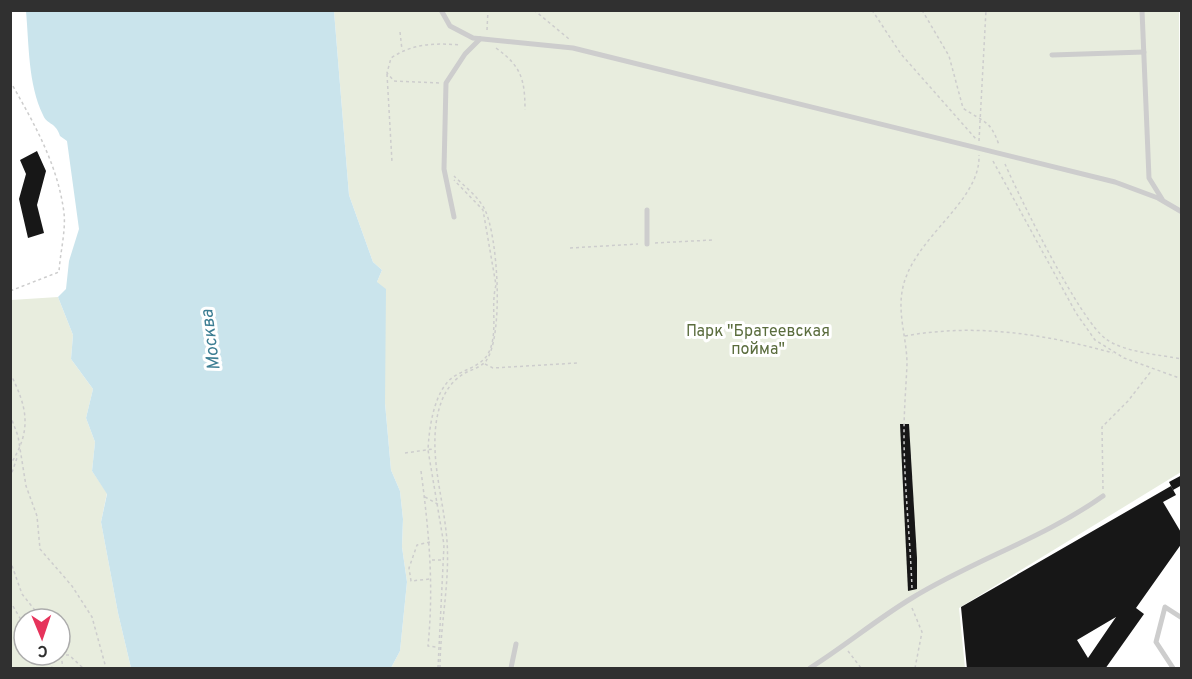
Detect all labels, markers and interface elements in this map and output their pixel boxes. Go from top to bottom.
water label: Москва [196,307,227,372]
park label: Парк "Братеевская пойма" [686,322,830,360]
north arrow [12,607,72,667]
text: С [37,640,48,660]

